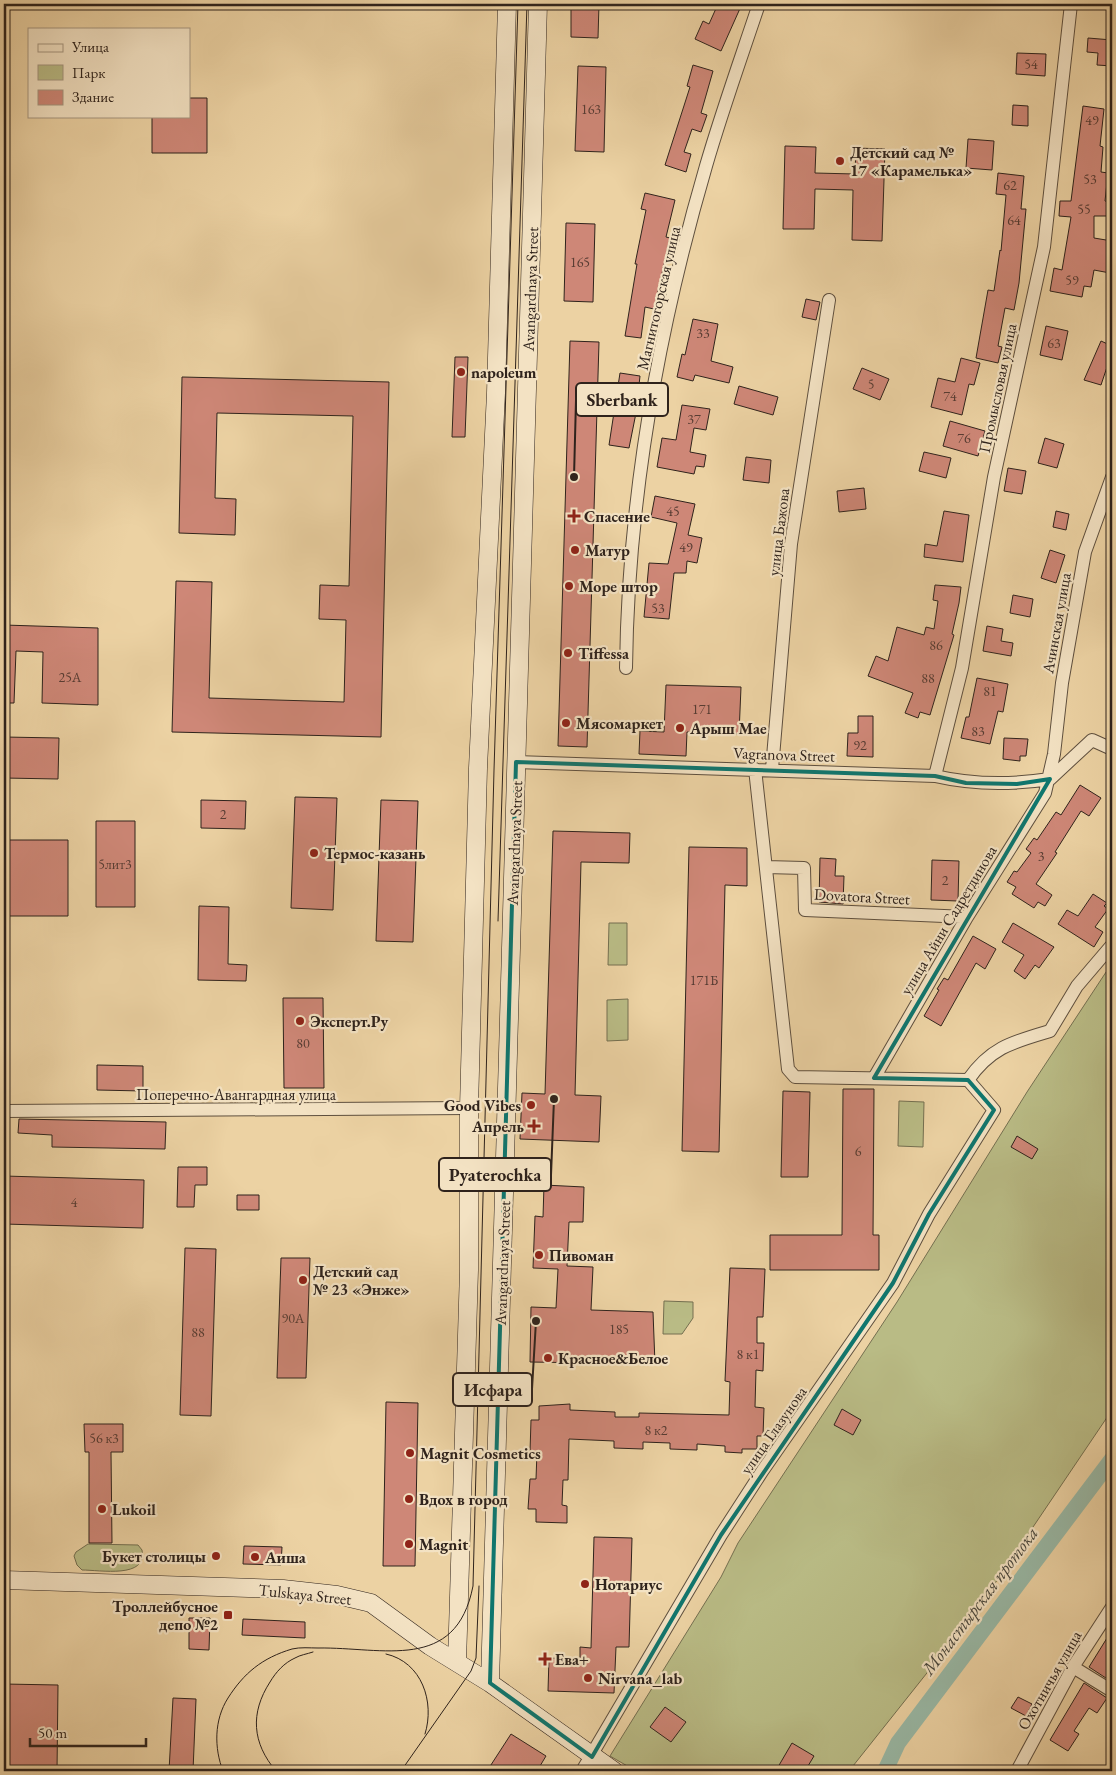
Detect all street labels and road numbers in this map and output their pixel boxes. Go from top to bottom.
street label: Магнитогорская улица [632,224,685,372]
street label: Avangardnaya Street [518,226,543,353]
street label: Промысловая улица [974,321,1022,455]
street label: улица Бажова [763,486,794,577]
street label: Ачинская улица [1037,570,1076,676]
street label: Vagranova Street [733,742,835,767]
street label: Avangardnaya Street [502,780,527,907]
street label: улица Айни Садретдинова [895,841,1002,999]
street label: Dovatora Street [814,884,910,909]
street label: Поперечно-Авангардная улица [136,1084,337,1105]
street label: Avangardnaya Street [490,1200,515,1327]
street label: улица Глазунова [735,1382,812,1478]
street label: Tulskaya Street [257,1579,352,1610]
street label: Охотничья улица [1013,1626,1087,1734]

